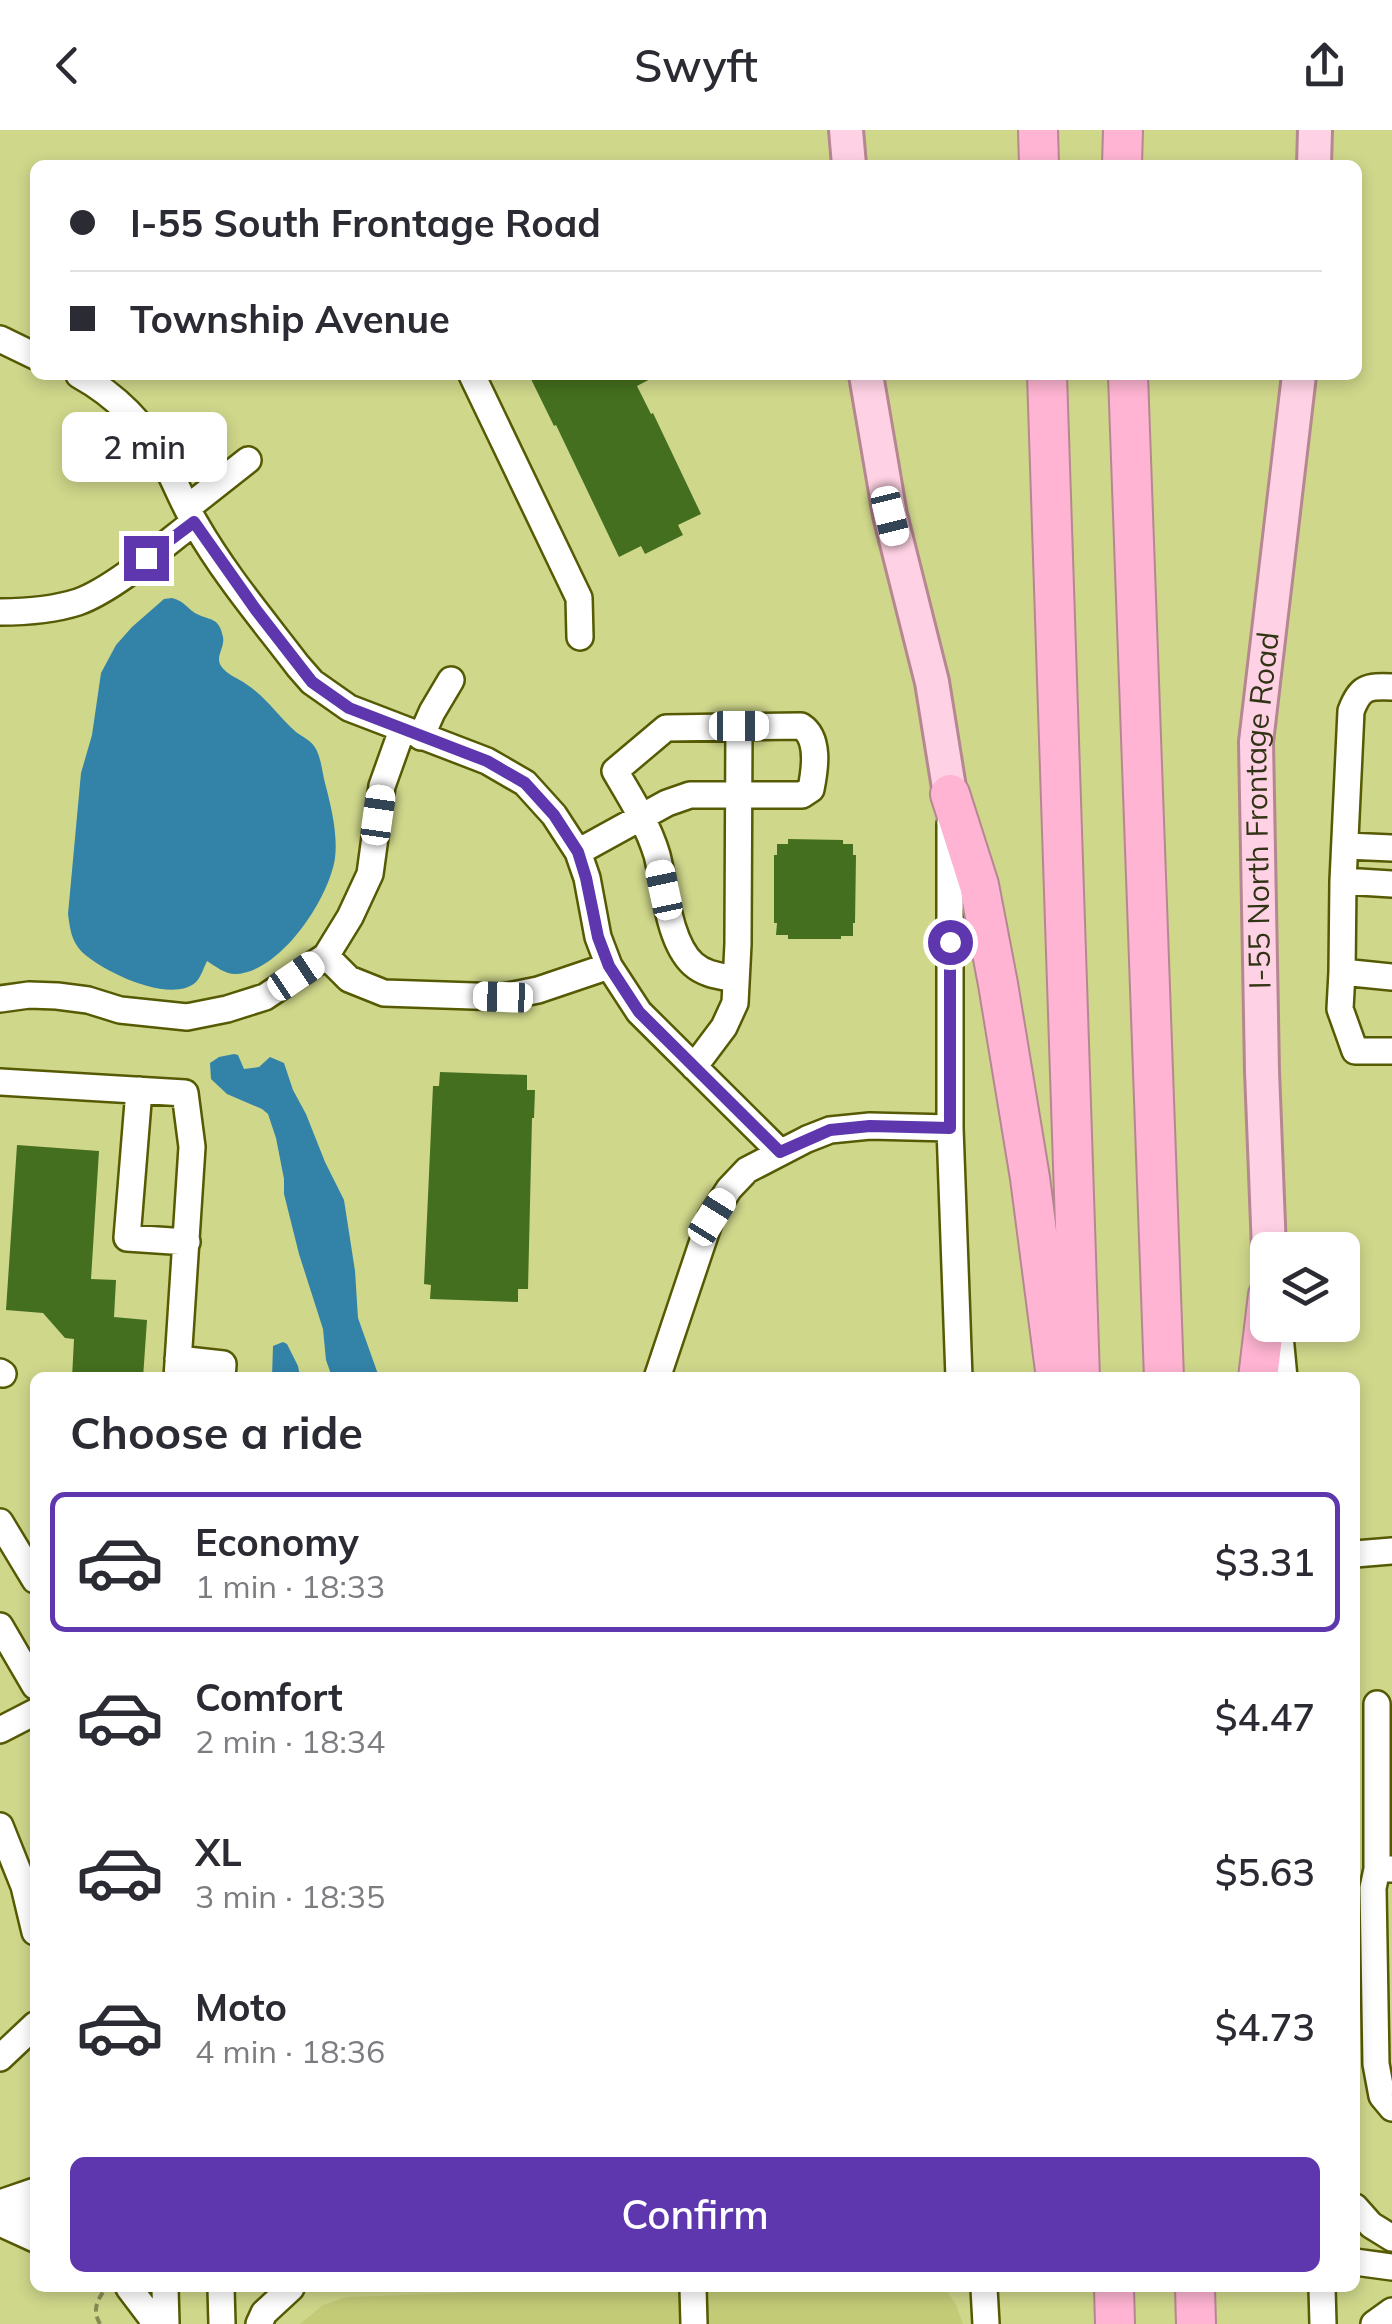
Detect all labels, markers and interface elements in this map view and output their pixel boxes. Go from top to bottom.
text: Swyft [634,37,758,93]
icon: back [40,38,95,93]
icon: share [1297,38,1352,93]
text: I-55 South Frontage Road [130,199,601,247]
text: Township Avenue [130,295,450,343]
callout: 2 min [64,413,228,483]
text: 2 min [103,427,186,467]
car [868,483,912,549]
route end [124,536,169,581]
street label: I-55 North Frontage Road [1236,630,1287,990]
car [709,711,769,741]
car [359,783,397,847]
car [643,858,685,922]
route start [928,920,973,965]
car [263,947,329,1005]
car [472,981,534,1013]
car [683,1184,741,1250]
map controls [1250,1232,1360,1342]
button: layers [1250,1232,1360,1342]
text: Choose a ride [70,1404,363,1460]
icon: car [75,1517,165,1607]
text: Economy [195,1518,359,1566]
text: $3.31 [1215,1538,1315,1586]
text: 1 min · 18:33 [195,1566,385,1606]
icon: car [75,1672,165,1762]
text: Comfort [195,1673,343,1721]
text: $4.47 [1215,1693,1315,1741]
text: 2 min · 18:34 [195,1721,385,1761]
icon: car [75,1827,165,1917]
text: XL [195,1828,242,1876]
text: $5.63 [1215,1848,1315,1896]
text: 3 min · 18:35 [195,1876,385,1916]
icon: car [75,1982,165,2072]
text: Moto [195,1983,287,2031]
text: $4.73 [1215,2003,1315,2051]
text: 4 min · 18:36 [195,2031,385,2071]
button: Confirm [70,2157,1320,2272]

